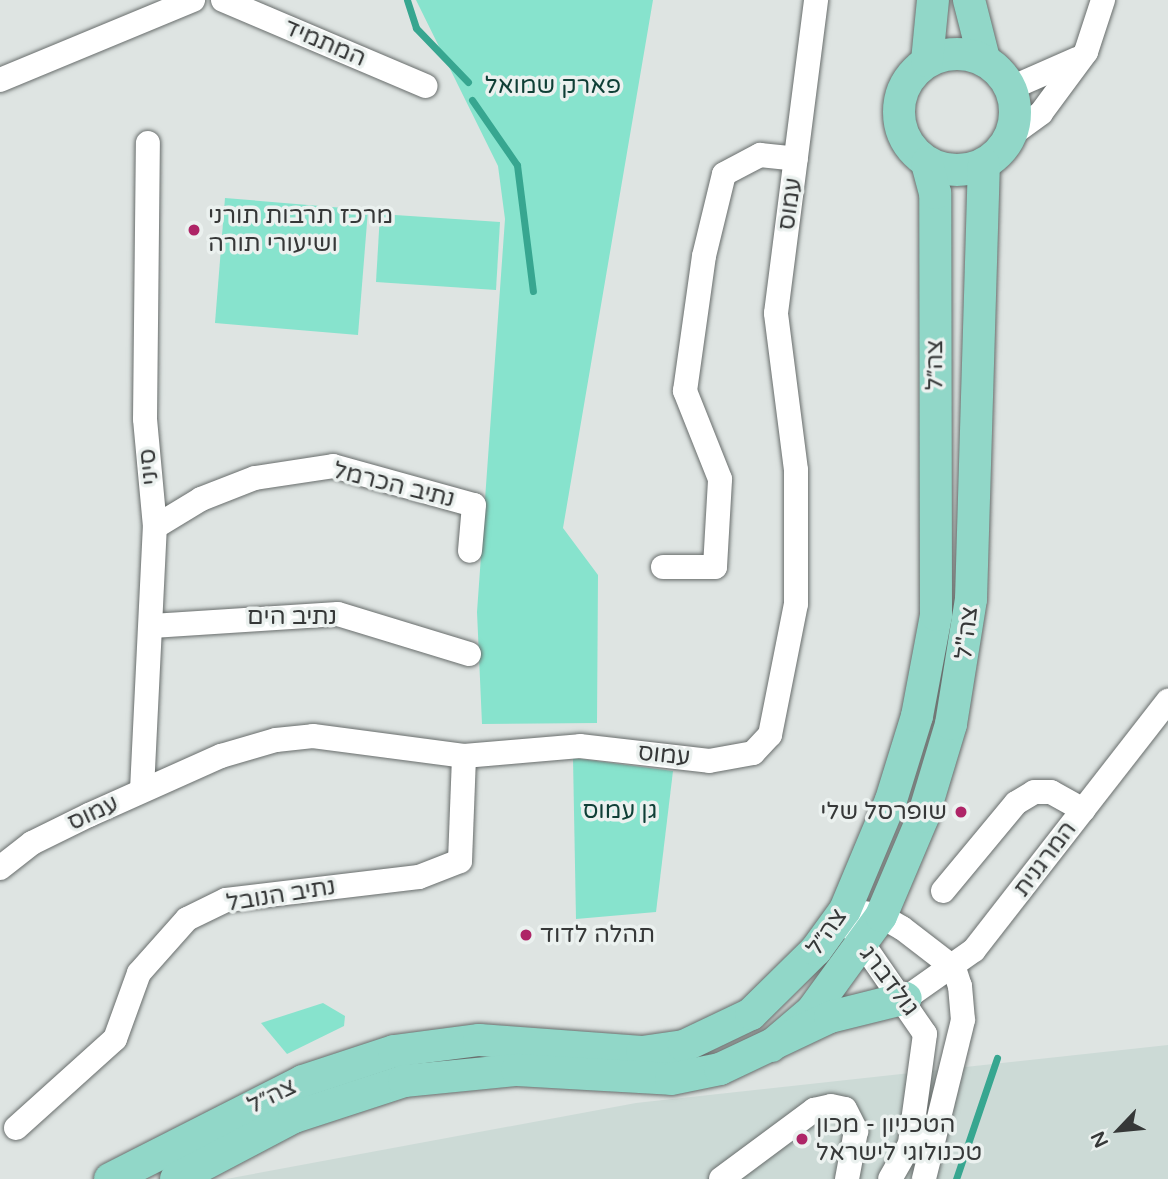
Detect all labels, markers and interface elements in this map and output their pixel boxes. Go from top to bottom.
street label: המתמיד [280,13,370,73]
park label: פארק שמואל [485,72,621,100]
street label: עמוס [772,176,808,232]
place label: מרכז תרבות תורני ושיעורי תורה [208,202,393,258]
marker: מרכז תרבות תורני ושיעורי תורה [186,222,202,238]
street label: צה״ל [921,340,949,390]
street label: סיני [133,447,165,487]
street label: נתיב הכרמל [330,456,458,514]
street label: נתיב הים [247,603,337,631]
street label: צה"ל [949,605,985,661]
street label: עמוס [636,738,692,772]
street label: עמוס [63,789,123,837]
park label: גן עמוס [582,797,658,825]
place label: שופרסל שלי [820,798,947,826]
marker: שופרסל שלי [953,804,969,820]
street label: המרגנית [1007,816,1083,902]
street label: נתיב הנובל [224,872,338,918]
street label: צה״ל [801,903,853,961]
place label: תהלה לדוד [540,921,655,949]
marker: תהלה לדוד [518,927,534,943]
street label: גולדברג [853,940,925,1022]
street label: צה״ל [243,1072,301,1120]
north arrow [1084,1095,1154,1165]
place label: הטכניון - מכון טכנולוגי לישראל [816,1111,982,1167]
text: N [1087,1128,1113,1151]
marker: הטכניון - מכון טכנולוגי לישראל [794,1131,810,1147]

